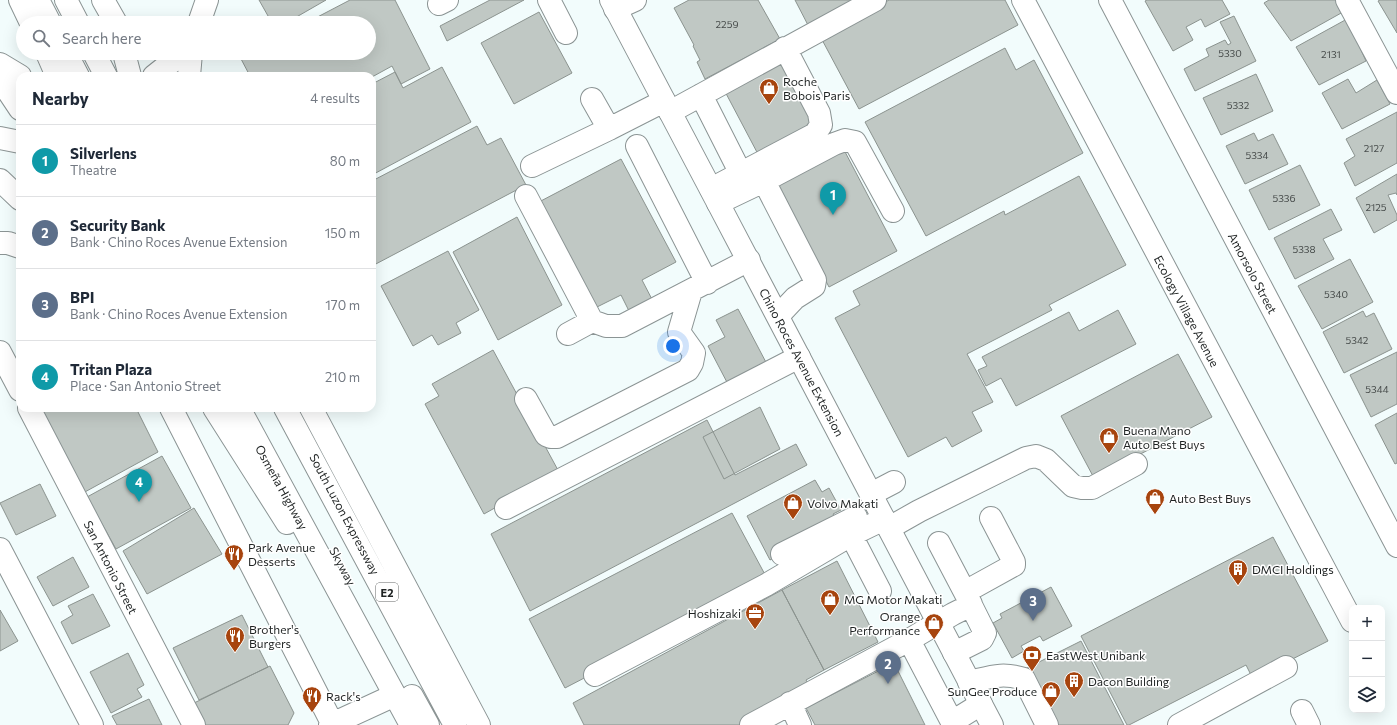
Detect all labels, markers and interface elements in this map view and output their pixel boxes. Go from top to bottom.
search box [16,16,376,60]
house number: 2259 [716,18,738,30]
icon: search [30,27,52,49]
text: Search here [62,29,141,47]
house number: 5330 [1218,47,1242,59]
house number: 2131 [1321,48,1341,60]
place label: Roche Bobois Paris [783,74,850,102]
shop icon: Roche Bobois Paris [758,77,780,105]
text: Nearby [32,88,89,109]
text: 4 results [310,90,360,106]
house number: 5332 [1227,99,1250,111]
house number: 2127 [1364,142,1384,154]
text: Silverlens [70,144,137,162]
house number: 5334 [1245,149,1269,161]
text: 1 [42,153,48,169]
text: 80 m [330,153,360,169]
text: Theatre [70,162,117,178]
pin: 1 [820,182,846,215]
house number: 5336 [1272,192,1296,204]
house number: 2125 [1365,201,1387,213]
text: Security Bank [70,216,166,234]
text: 2 [41,225,49,241]
text: 150 m [325,225,360,241]
street label: Amorsolo Street [1226,230,1280,316]
text: Bank · Chino Roces Avenue Extension [70,234,287,250]
house number: 5338 [1292,243,1316,255]
street label: Ecology Village Avenue [1152,253,1222,369]
street label: Chino Roces Avenue Extension [757,286,847,438]
text: BPI [70,288,94,306]
house number: 5340 [1324,288,1348,300]
text: 3 [41,297,49,313]
text: 170 m [325,297,360,313]
text: Bank · Chino Roces Avenue Extension [70,306,287,322]
house number: 5342 [1346,334,1369,346]
your location [663,336,683,356]
text: Tritan Plaza [70,360,152,378]
text: 4 [41,369,49,385]
text: 210 m [325,369,360,385]
text: Place · San Antonio Street [70,378,221,394]
house number: 5344 [1365,383,1389,395]
place label: Buena Mano Auto Best Buys [1123,423,1205,451]
shop icon: Buena Mano Auto Best Buys [1098,426,1120,454]
street label: Osmeña Highway [253,442,311,532]
street label: South Luzon Expressway [307,451,383,577]
pin: 4 [126,469,152,502]
shop icon: Auto Best Buys [1144,487,1166,515]
place label: Auto Best Buys [1169,491,1251,505]
shop icon: Volvo Makati [782,492,804,520]
place label: Volvo Makati [807,496,878,510]
street label: San Antonio Street [81,518,141,616]
place label: Park Avenue Desserts [248,540,315,568]
restaurant icon: Park Avenue Desserts [223,543,245,571]
street label: Skyway [327,544,359,588]
building icon: DMCI Holdings [1227,558,1249,586]
place label: DMCI Holdings [1252,562,1334,576]
road number: E2 [376,583,398,601]
shop icon: MG Motor Makati [819,588,841,616]
pin: 3 [1020,588,1046,621]
place label: MG Motor Makati [844,592,942,606]
office icon: Hoshizaki [744,602,766,630]
map controls [1349,605,1385,713]
button: + [1349,605,1385,641]
place label: Hoshizaki [688,606,741,620]
place label: Orange Performance [849,609,920,637]
shop icon: Orange Performance [923,612,945,640]
place label: Brother's Burgers [249,622,299,650]
restaurant icon: Brother's Burgers [224,625,246,653]
button: − [1349,641,1385,677]
bank icon: EastWest Unibank [1021,644,1043,672]
place label: EastWest Unibank [1046,648,1146,662]
pin: 2 [875,651,901,684]
building icon: Dacon Building [1063,670,1085,698]
place label: Dacon Building [1088,674,1170,688]
button: layers [1349,677,1385,713]
shop icon: SunGee Produce [1040,680,1062,708]
place label: SunGee Produce [947,684,1037,698]
restaurant icon: Rack's [301,685,323,713]
place label: Rack's [326,689,361,703]

